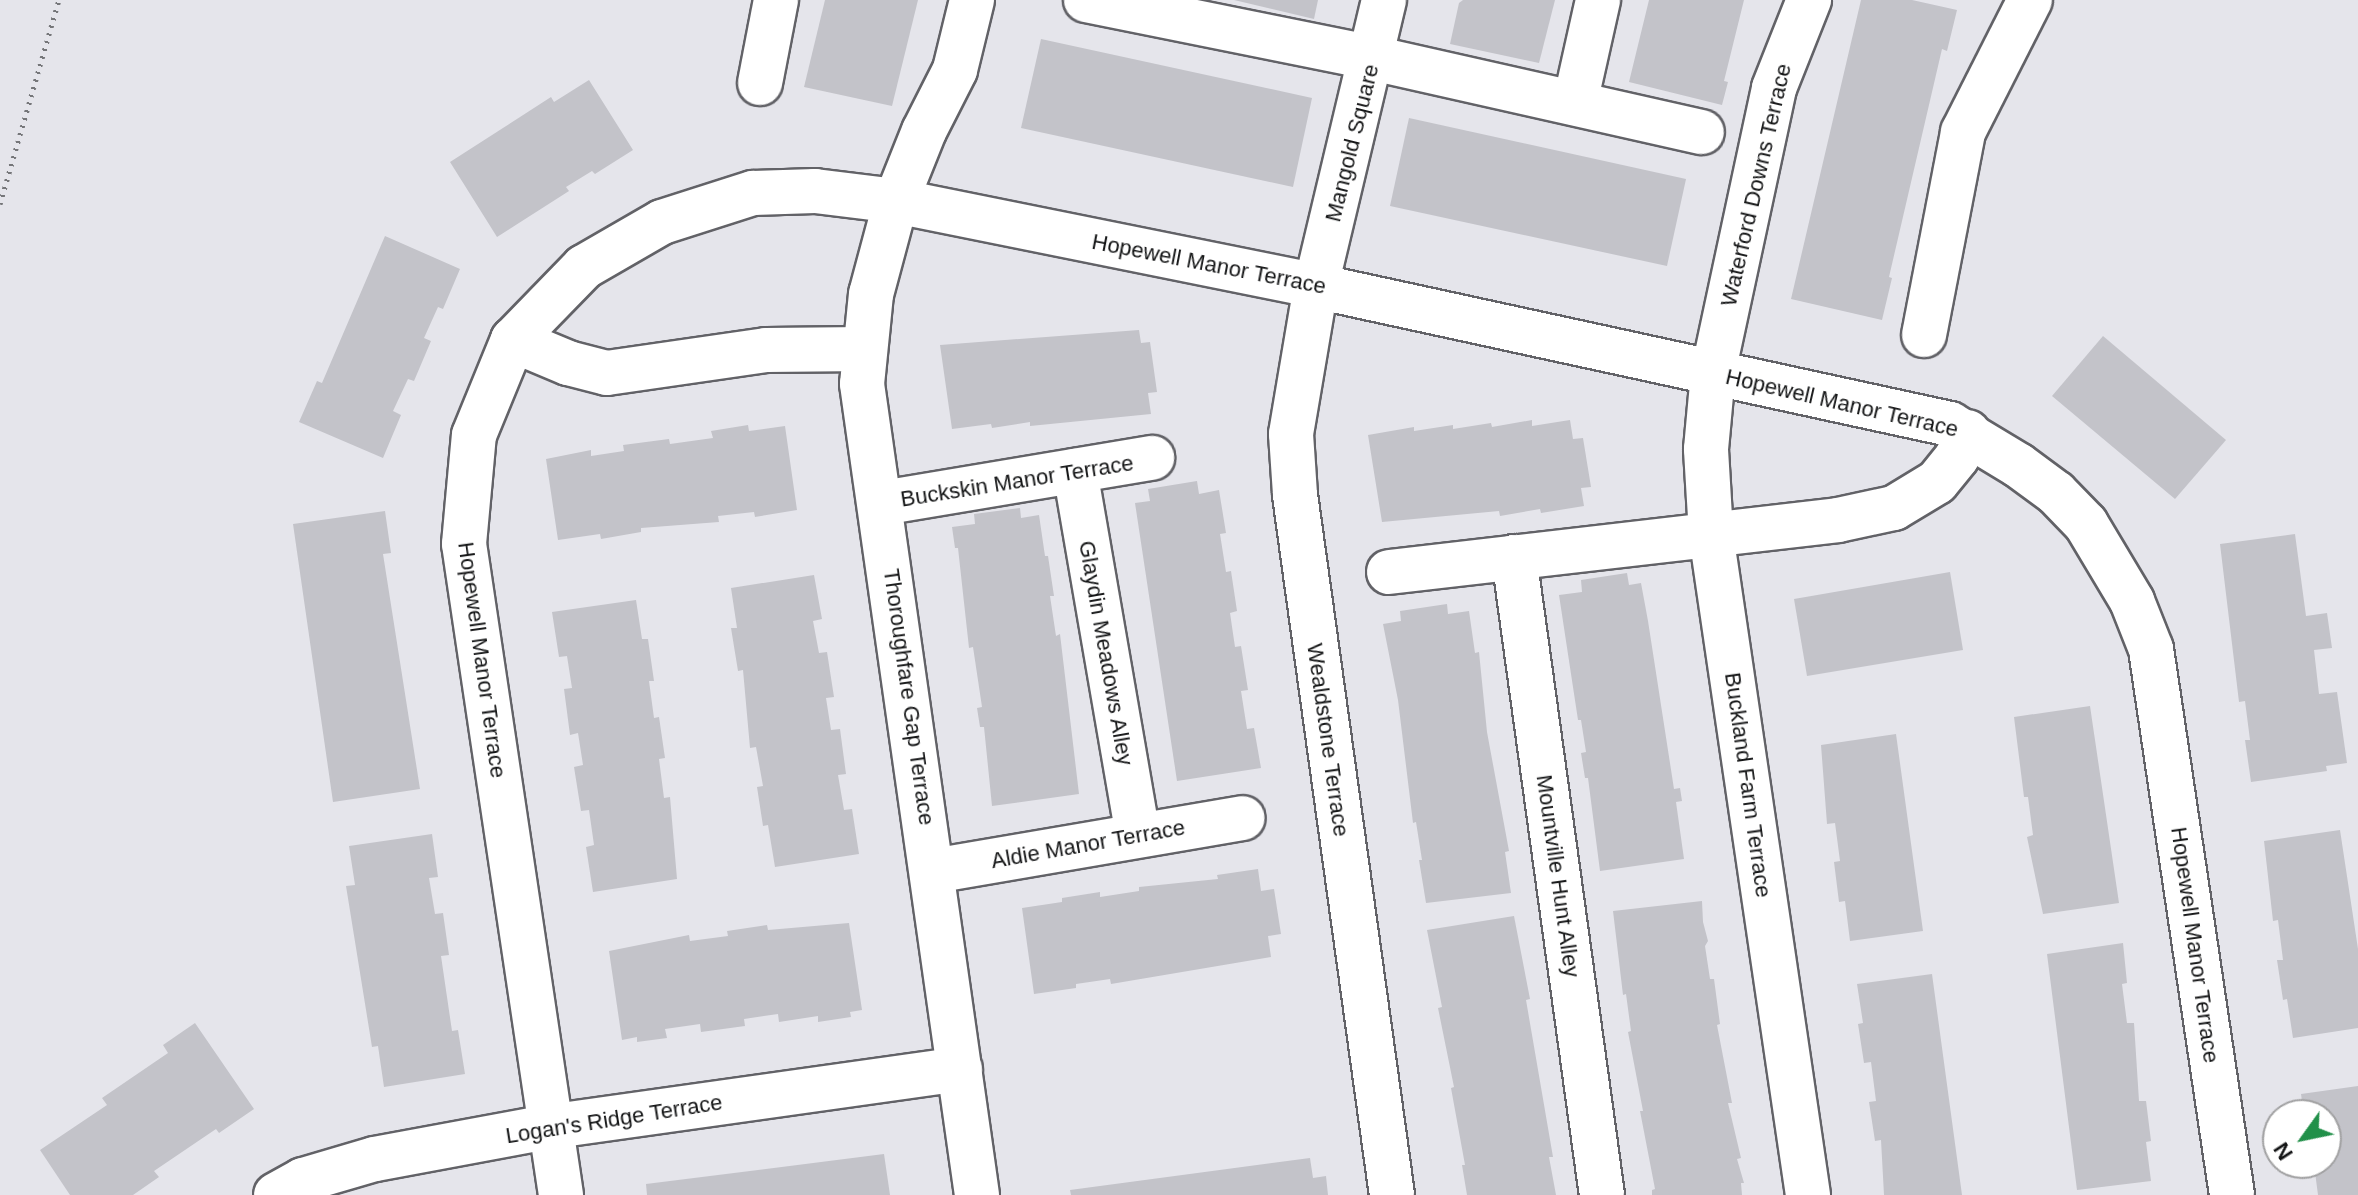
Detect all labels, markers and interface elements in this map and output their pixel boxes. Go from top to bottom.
street label: Mangold Square [1320,61,1384,225]
street label: Waterford Downs Terrace [1715,61,1797,309]
street label: Hopewell Manor Terrace [1089,228,1329,300]
street label: Hopewell Manor Terrace [1723,363,1961,443]
street label: Buckskin Manor Terrace [898,450,1136,512]
street label: Glaydin Meadows Alley [1073,538,1139,768]
street label: Hopewell Manor Terrace [452,540,512,780]
street label: Thoroughfare Gap Terrace [878,567,940,827]
street label: Wealdstone Terrace [1301,641,1355,839]
street label: Buckland Farm Terrace [1719,671,1777,899]
street label: Mountville Hunt Alley [1531,772,1585,980]
street label: Aldie Manor Terrace [989,814,1187,874]
street label: Hopewell Manor Terrace [2165,825,2225,1065]
street label: Logan's Ridge Terrace [504,1089,724,1149]
north arrow [2262,1099,2342,1179]
text: N [2268,1138,2298,1165]

